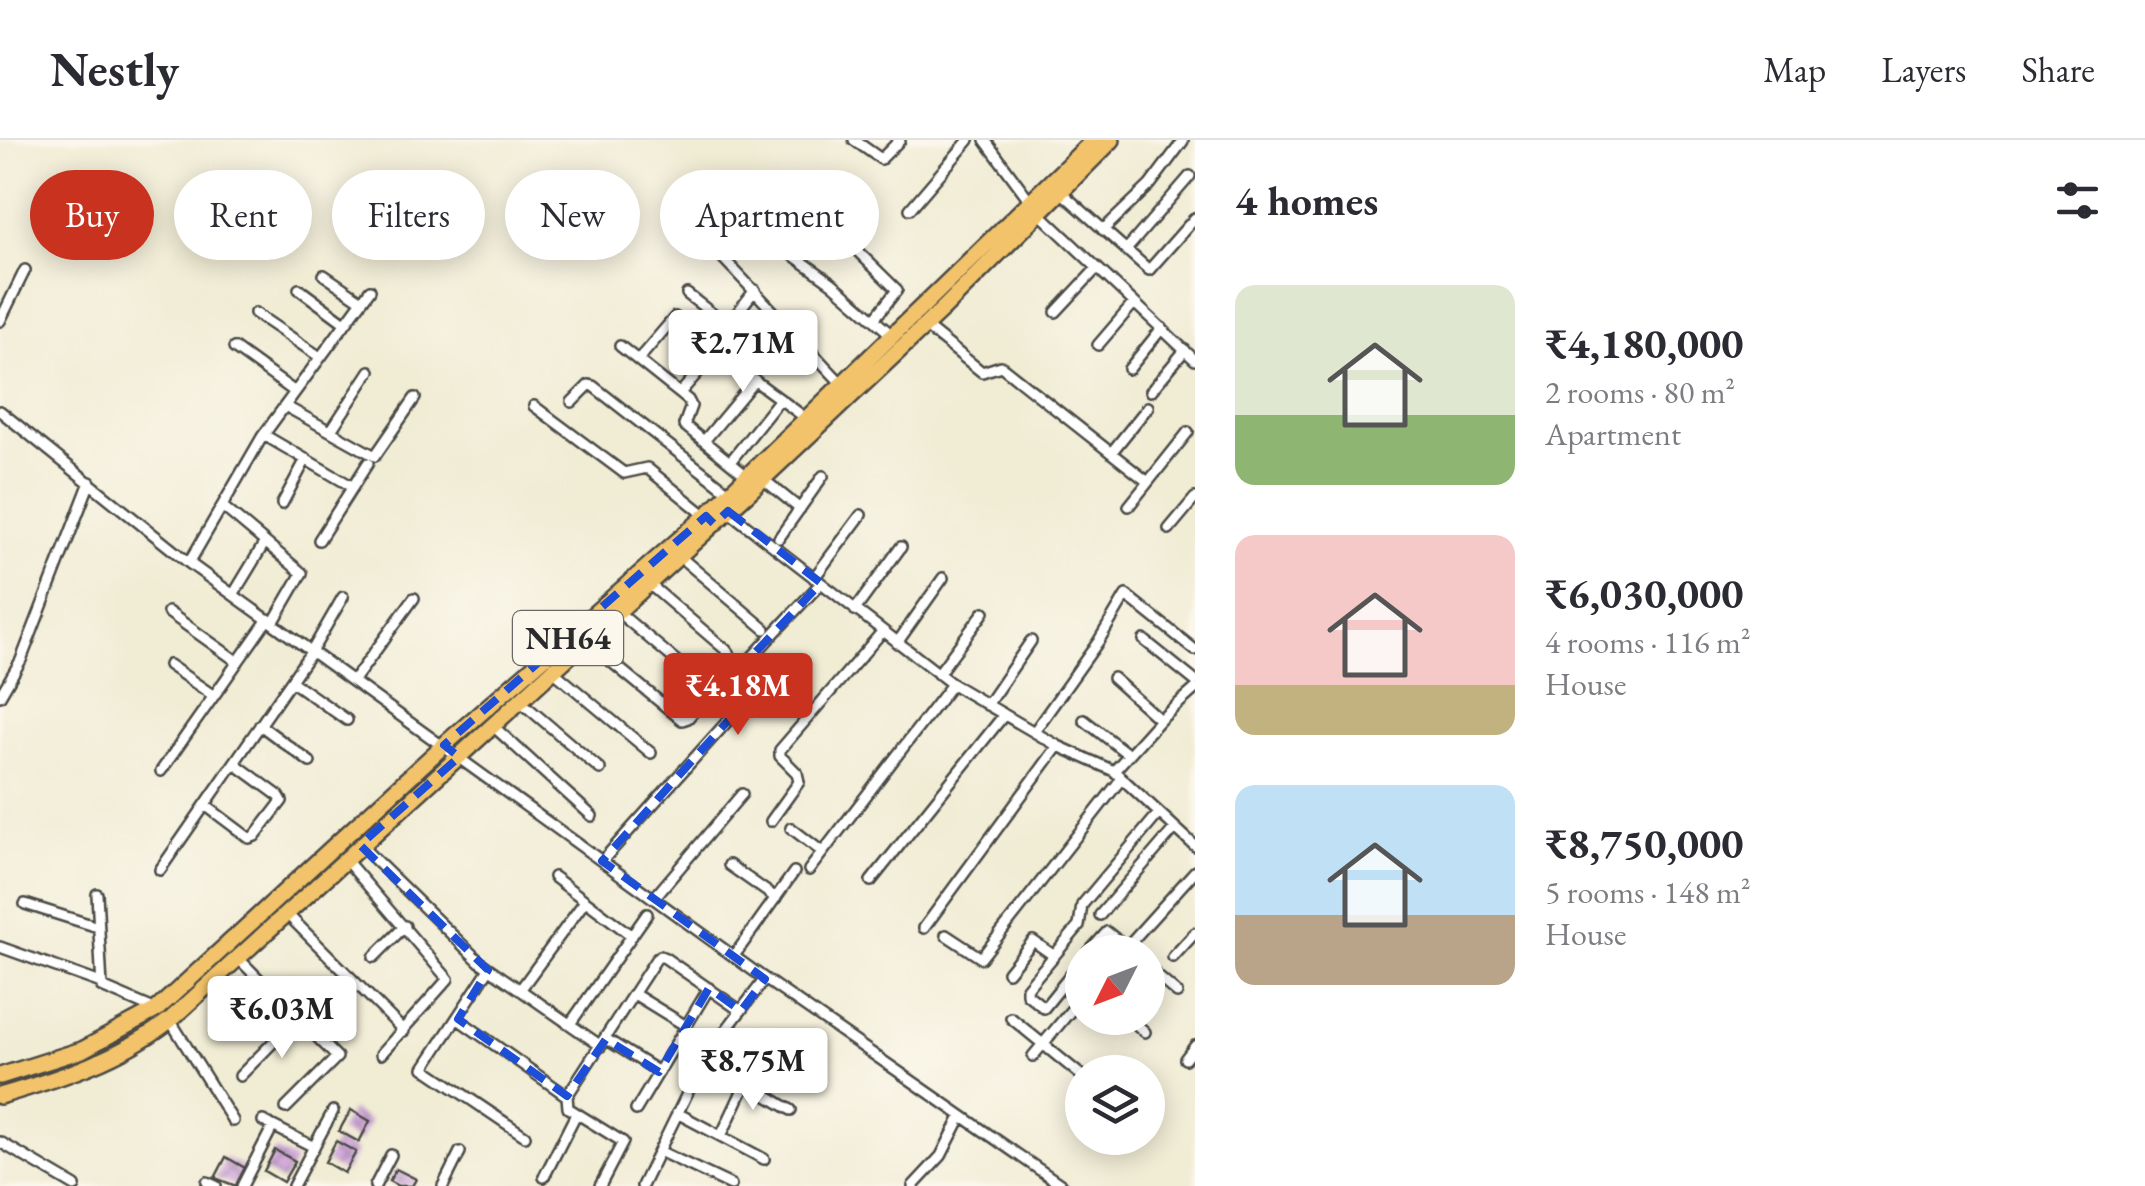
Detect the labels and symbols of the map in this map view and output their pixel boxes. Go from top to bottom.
pin: ₹2.71M [662,310,824,395]
road number: NH64 [513,611,623,665]
pin: ₹4.18M [657,653,819,738]
north arrow [1065,935,1165,1035]
pin: ₹6.03M [201,976,363,1061]
pin: ₹8.75M [672,1028,834,1113]

